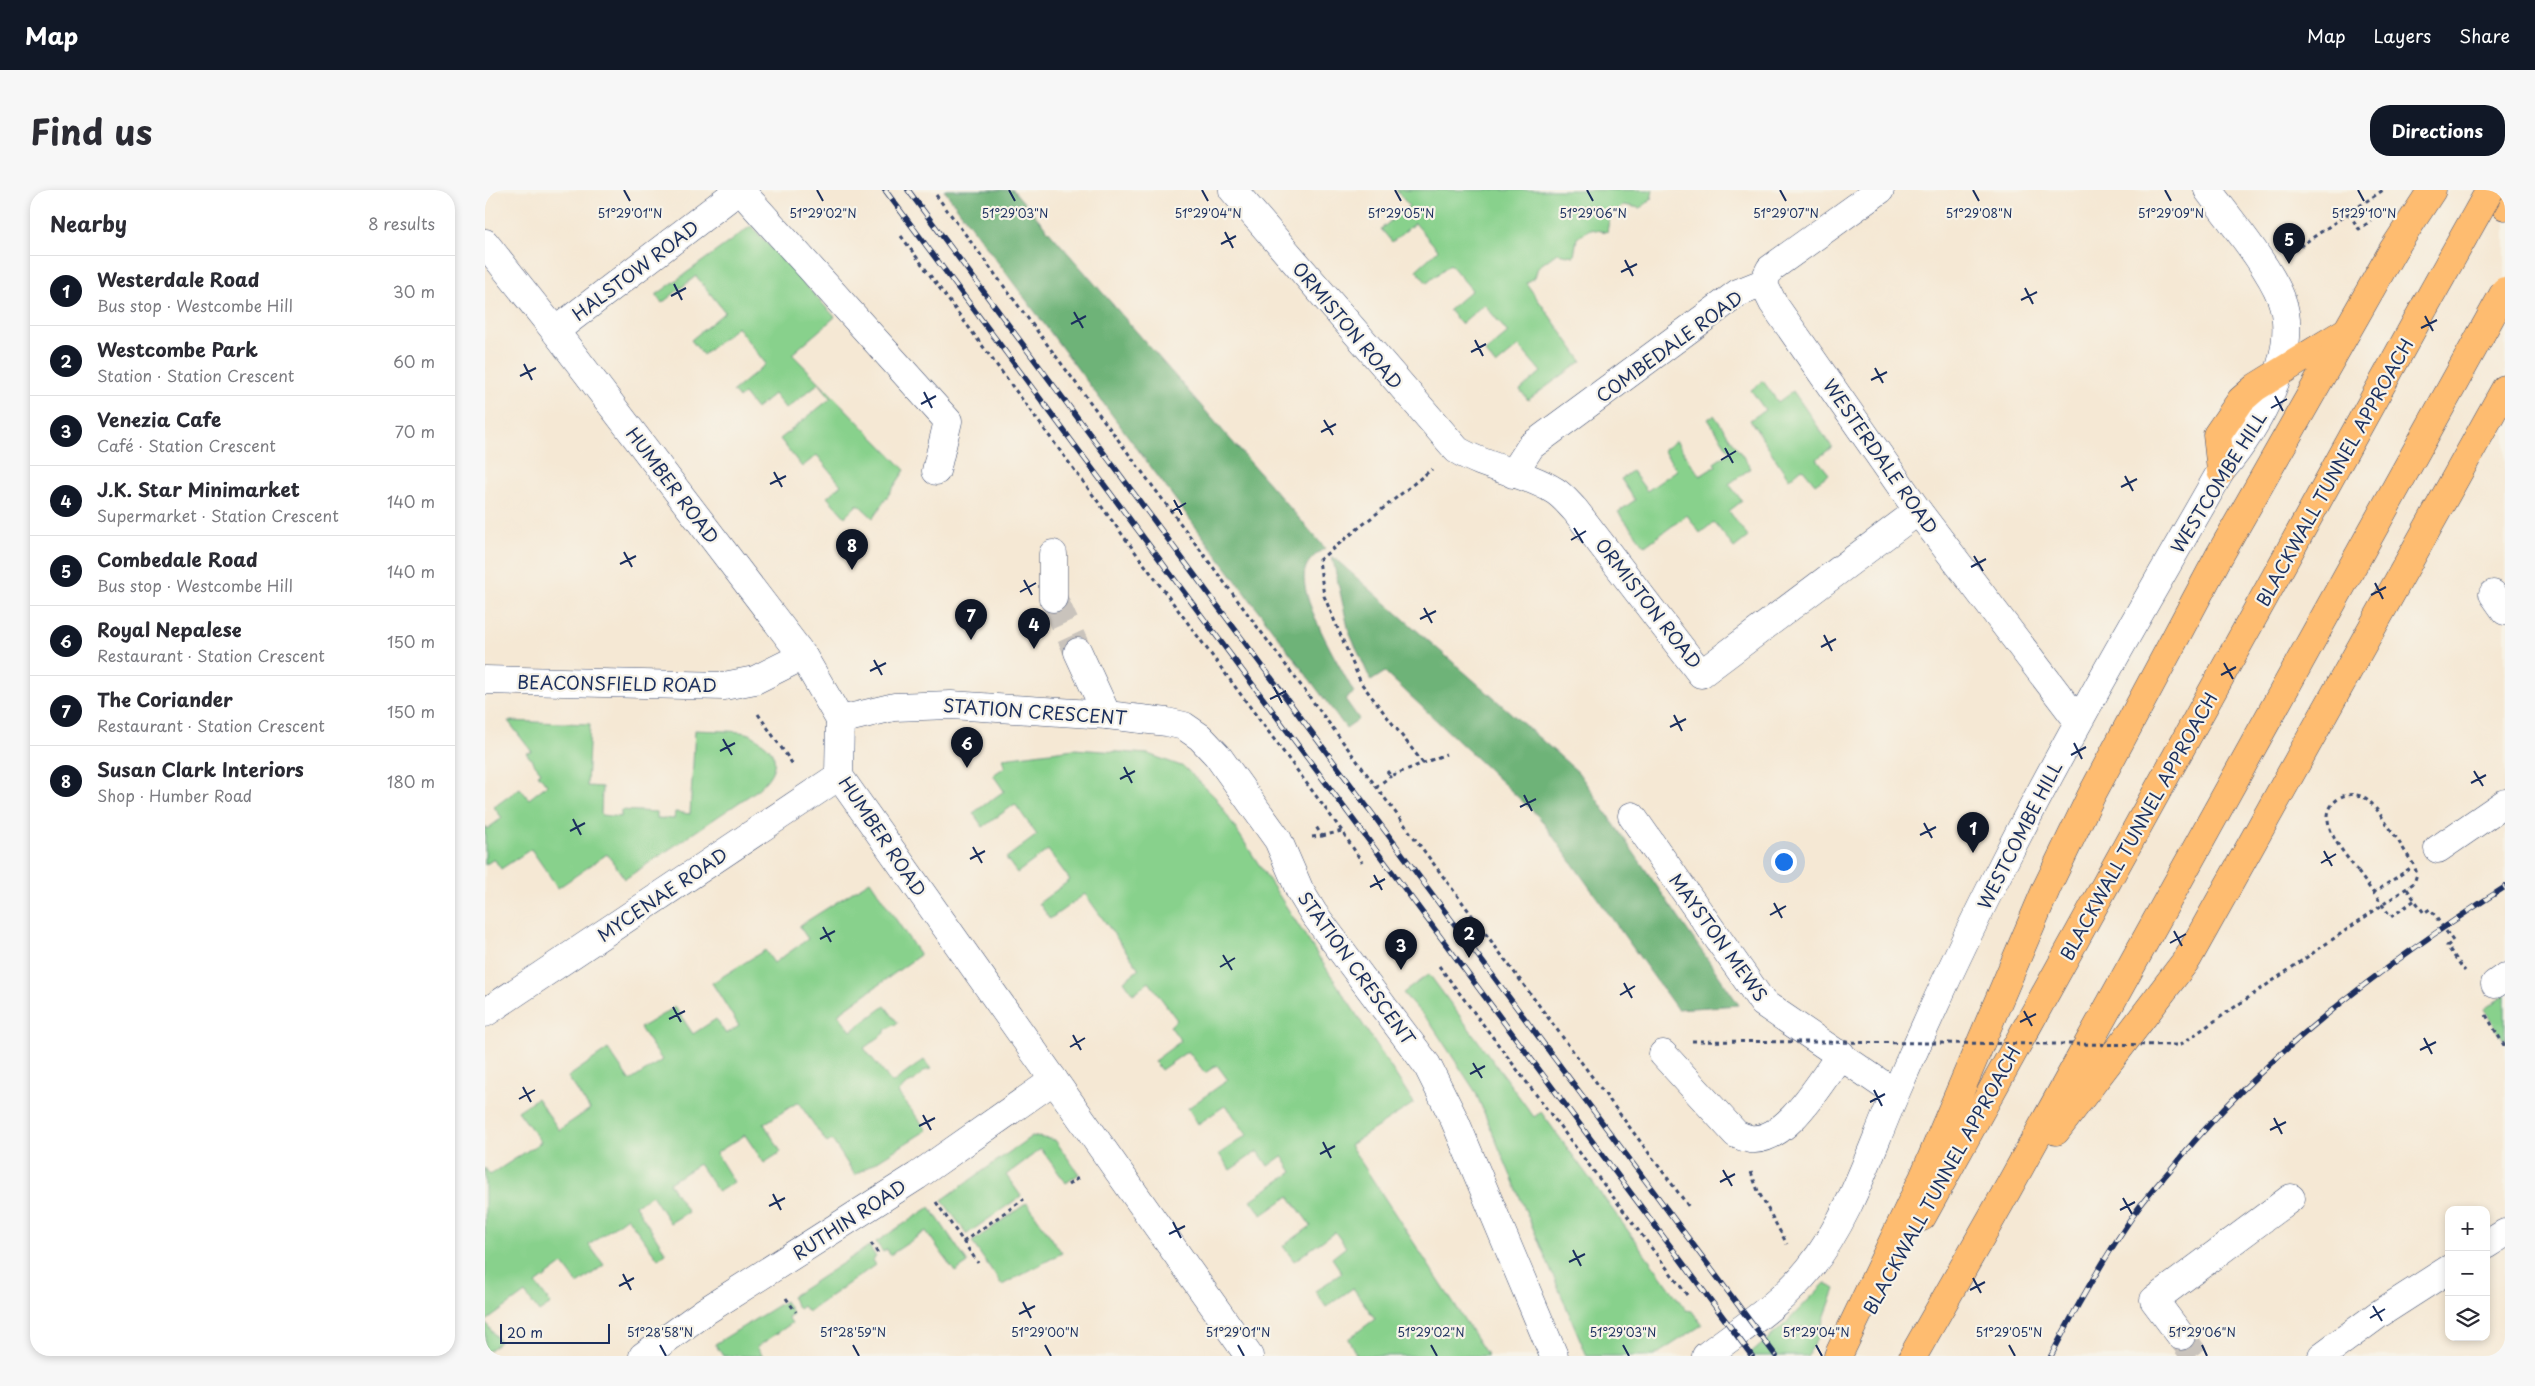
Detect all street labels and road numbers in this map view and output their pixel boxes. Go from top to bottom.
street label: HALSTOW ROAD [566,213,704,327]
street label: ORMISTON ROAD [1287,255,1409,395]
street label: COMBEDALE ROAD [1590,283,1748,409]
street label: BLACKWALL TUNNEL APPROACH [2249,333,2419,611]
street label: WESTERDALE ROAD [1817,373,1945,539]
street label: WESTCOMBE HILL [2163,406,2273,558]
street label: HUMBER ROAD [620,421,726,549]
street label: ORMISTON ROAD [1589,532,1709,674]
street label: BEACONSFIELD ROAD [517,668,717,698]
street label: BLACKWALL TUNNEL APPROACH [2053,687,2223,965]
street label: STATION CRESCENT [942,691,1129,731]
street label: WESTCOMBE HILL [1970,756,2068,914]
street label: HUMBER ROAD [833,771,933,901]
street label: MYCENAE ROAD [591,840,733,948]
street label: MAYSTON MEWS [1663,867,1775,1007]
street label: STATION CRESCENT [1292,885,1423,1051]
street label: BLACKWALL TUNNEL APPROACH [1856,1041,2026,1319]
street label: RUTHIN ROAD [787,1172,911,1266]

